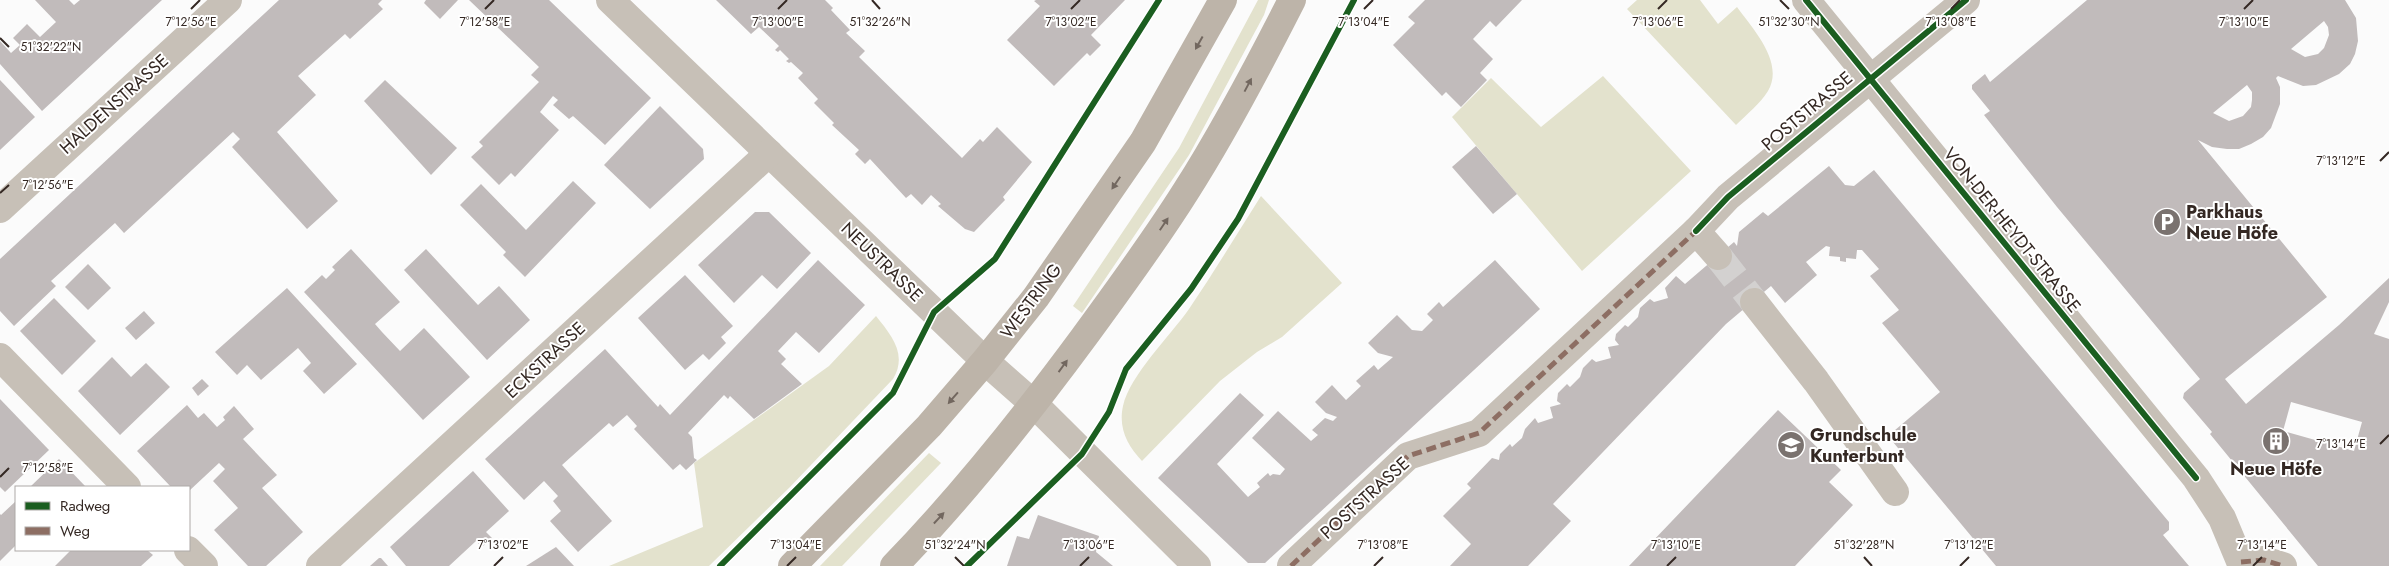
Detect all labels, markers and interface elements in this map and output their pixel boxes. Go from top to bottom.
text: 7°12'56"E [165,13,217,31]
text: 7°12'58"E [460,13,510,31]
text: 7°13'00"E [752,13,804,31]
text: 51°32'26"N [850,13,910,31]
text: 7°13'02"E [1045,13,1097,31]
text: 7°13'04"E [1338,13,1390,31]
text: 7°13'06"E [1632,13,1684,31]
text: 51°32'30"N [1759,13,1819,31]
text: 7°13'08"E [1926,13,1976,31]
text: 7°13'10"E [2219,13,2269,31]
one-way arrow [1195,36,1204,49]
text: 51°32'22"N [21,38,81,56]
street label: HALDENSTRASSE [54,48,174,160]
street label: POSTSTRASSE [1756,65,1858,157]
one-way arrow [1244,77,1252,92]
street label: VON-DER-HEYDT-STRASSE [1937,142,2087,318]
text: 7°13'12"E [2316,152,2366,170]
text: 7°12'56"E [22,176,74,194]
one-way arrow [1111,176,1120,190]
place label: Parkhaus Neue Höfe [2186,199,2278,246]
parking icon: Parkhaus Neue Höfe [2152,207,2182,237]
street label: NEUSTRASSE [835,216,929,308]
one-way arrow [1159,217,1169,231]
street label: WESTRING [994,258,1068,344]
street label: ECKSTRASSE [499,316,591,404]
one-way arrow [1058,359,1068,373]
one-way arrow [948,391,959,404]
place label: Grundschule Kunterbunt [1810,422,1917,469]
building icon: Neue Höfe [2261,426,2291,456]
school or university icon: Grundschule Kunterbunt [1776,430,1806,460]
text: 7°13'14"E [2316,435,2366,453]
street label: POSTSTRASSE [1315,451,1415,545]
place label: Neue Höfe [2230,456,2322,482]
text: 7°12'58"E [23,459,73,477]
legend [15,486,190,551]
text: Radweg [60,495,110,517]
one-way arrow [933,512,945,524]
text: Weg [60,520,90,542]
text: 7°13'02"E [477,536,529,554]
text: 7°13'04"E [770,536,822,554]
text: 51°32'24"N [924,536,986,554]
text: 7°13'06"E [1063,536,1115,554]
text: 7°13'08"E [1358,536,1408,554]
text: 7°13'10"E [1651,536,1701,554]
text: 51°32'28"N [1834,536,1894,554]
text: 7°13'12"E [1944,536,1994,554]
text: 7°13'14"E [2237,536,2287,554]

